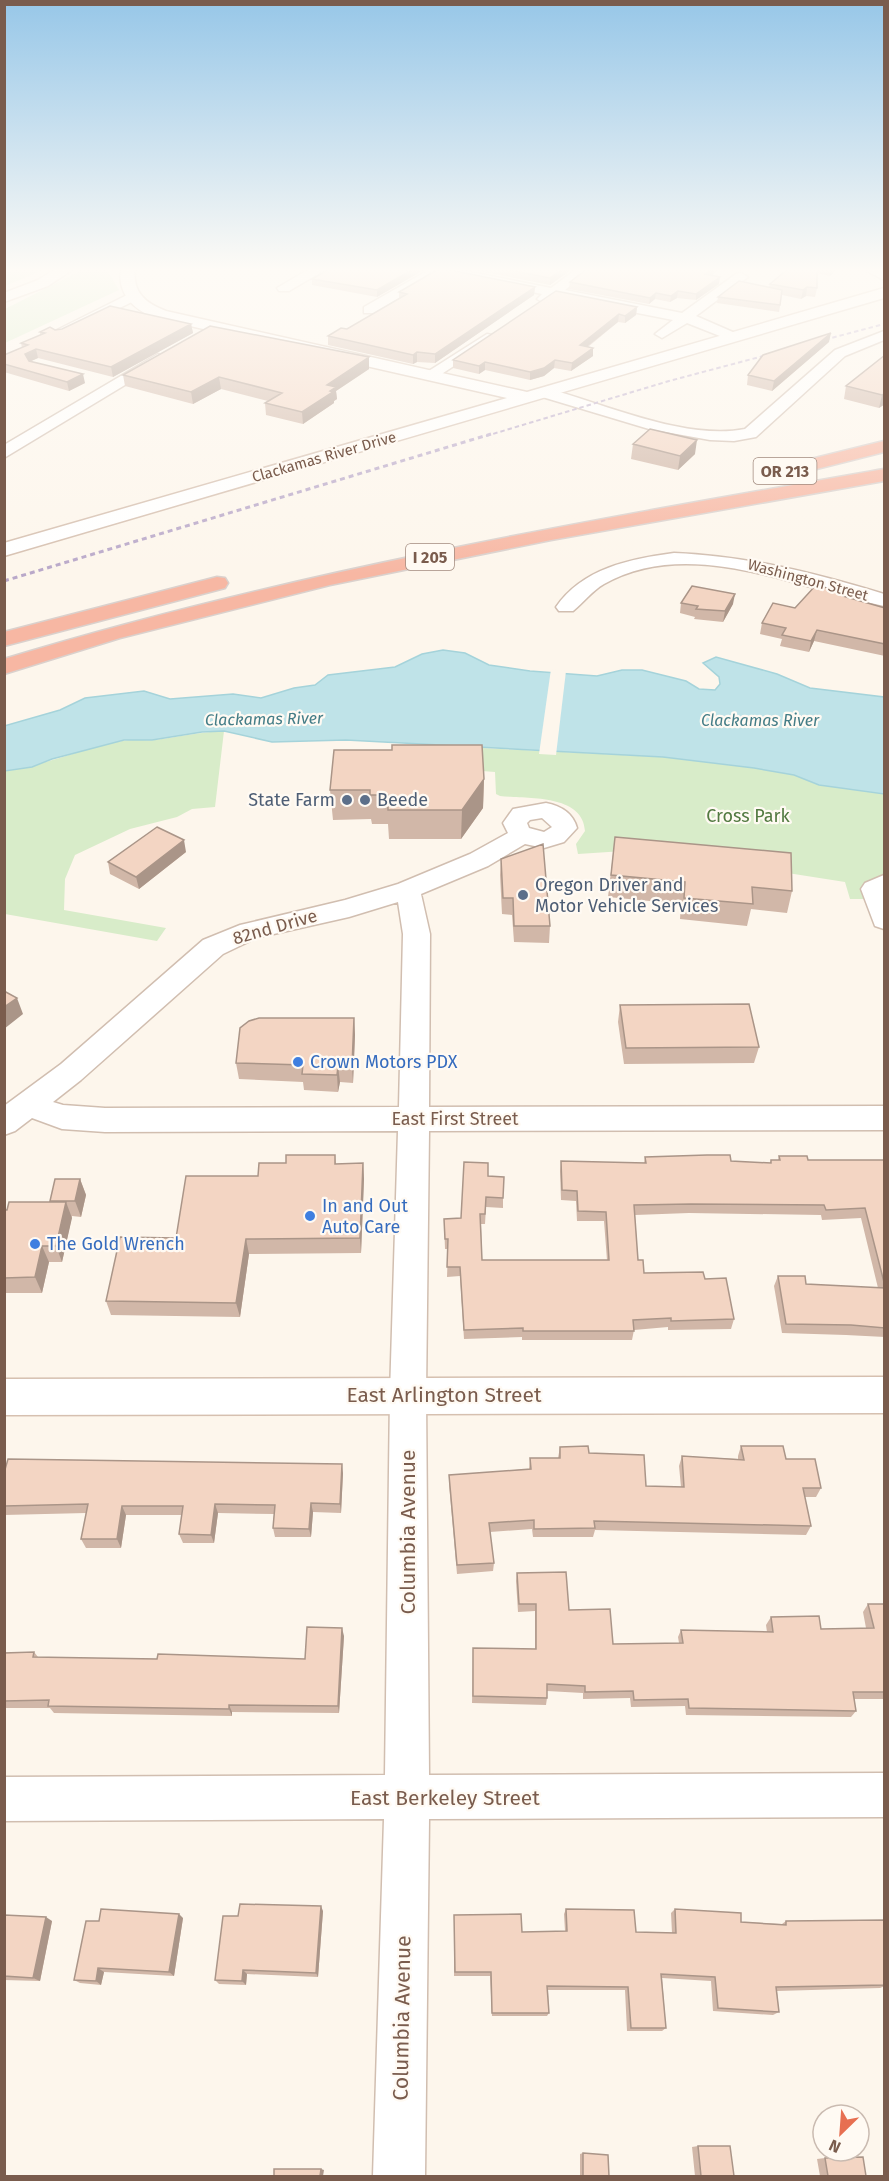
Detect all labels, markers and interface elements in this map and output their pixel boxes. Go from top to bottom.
street label: Clackamas River Drive [250,428,398,486]
road number: OR 213 [754,458,816,484]
road number: I 205 [406,544,454,570]
street label: Washington Street [746,555,871,605]
water label: Clackamas River [205,708,324,730]
water label: Clackamas River [701,711,820,730]
place label: State Farm [248,789,335,811]
place label: Beede [377,789,428,811]
marker: State Farm [340,793,354,807]
marker: Beede [358,793,372,807]
park label: Cross Park [706,805,791,827]
place label: Oregon Driver and Motor Vehicle Services [535,874,718,917]
marker: Oregon Driver and Motor Vehicle Services [516,888,530,902]
street label: 82nd Drive [230,904,320,950]
place label: Crown Motors PDX [310,1051,458,1073]
marker: Crown Motors PDX [291,1055,305,1069]
street label: East First Street [391,1108,519,1130]
place label: In and Out Auto Care [322,1195,408,1238]
marker: In and Out Auto Care [303,1209,317,1223]
place label: The Gold Wrench [47,1233,185,1255]
marker: The Gold Wrench [28,1237,42,1251]
street label: East Arlington Street [347,1382,542,1408]
street label: Columbia Avenue [395,1449,421,1615]
street label: East Berkeley Street [350,1785,540,1811]
street label: Columbia Avenue [388,1935,416,2101]
north arrow [811,2103,871,2163]
text: N [826,2135,844,2157]

